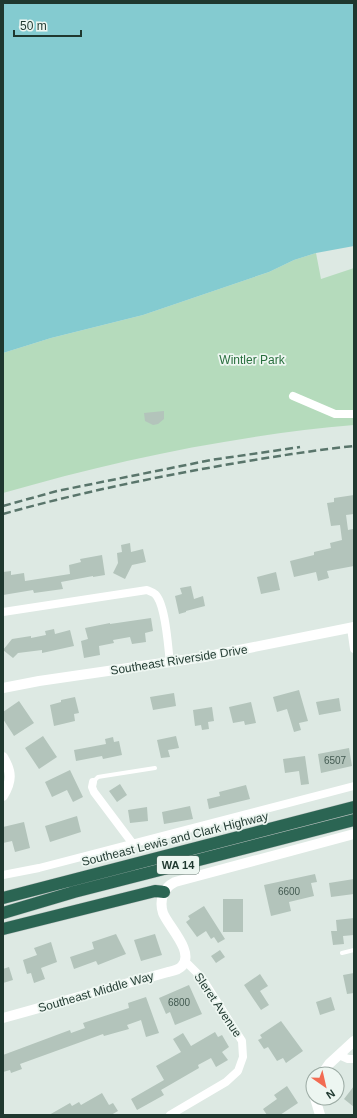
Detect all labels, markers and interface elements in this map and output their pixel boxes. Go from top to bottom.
scale bar [14,12,81,38]
text: 50 m [20,19,47,33]
park label: Wintler Park [219,353,286,367]
street label: Southeast Riverside Drive [109,642,249,678]
house number: 6507 [324,755,347,766]
street label: Southeast Lewis and Clark Highway [80,809,270,869]
road number: WA 14 [157,856,199,874]
house number: 6600 [278,886,301,897]
street label: Southeast Middle Way [37,969,155,1015]
street label: Sleret Avenue [191,970,245,1040]
house number: 6800 [168,997,191,1008]
north arrow [305,1066,345,1106]
text: N [324,1087,337,1102]

